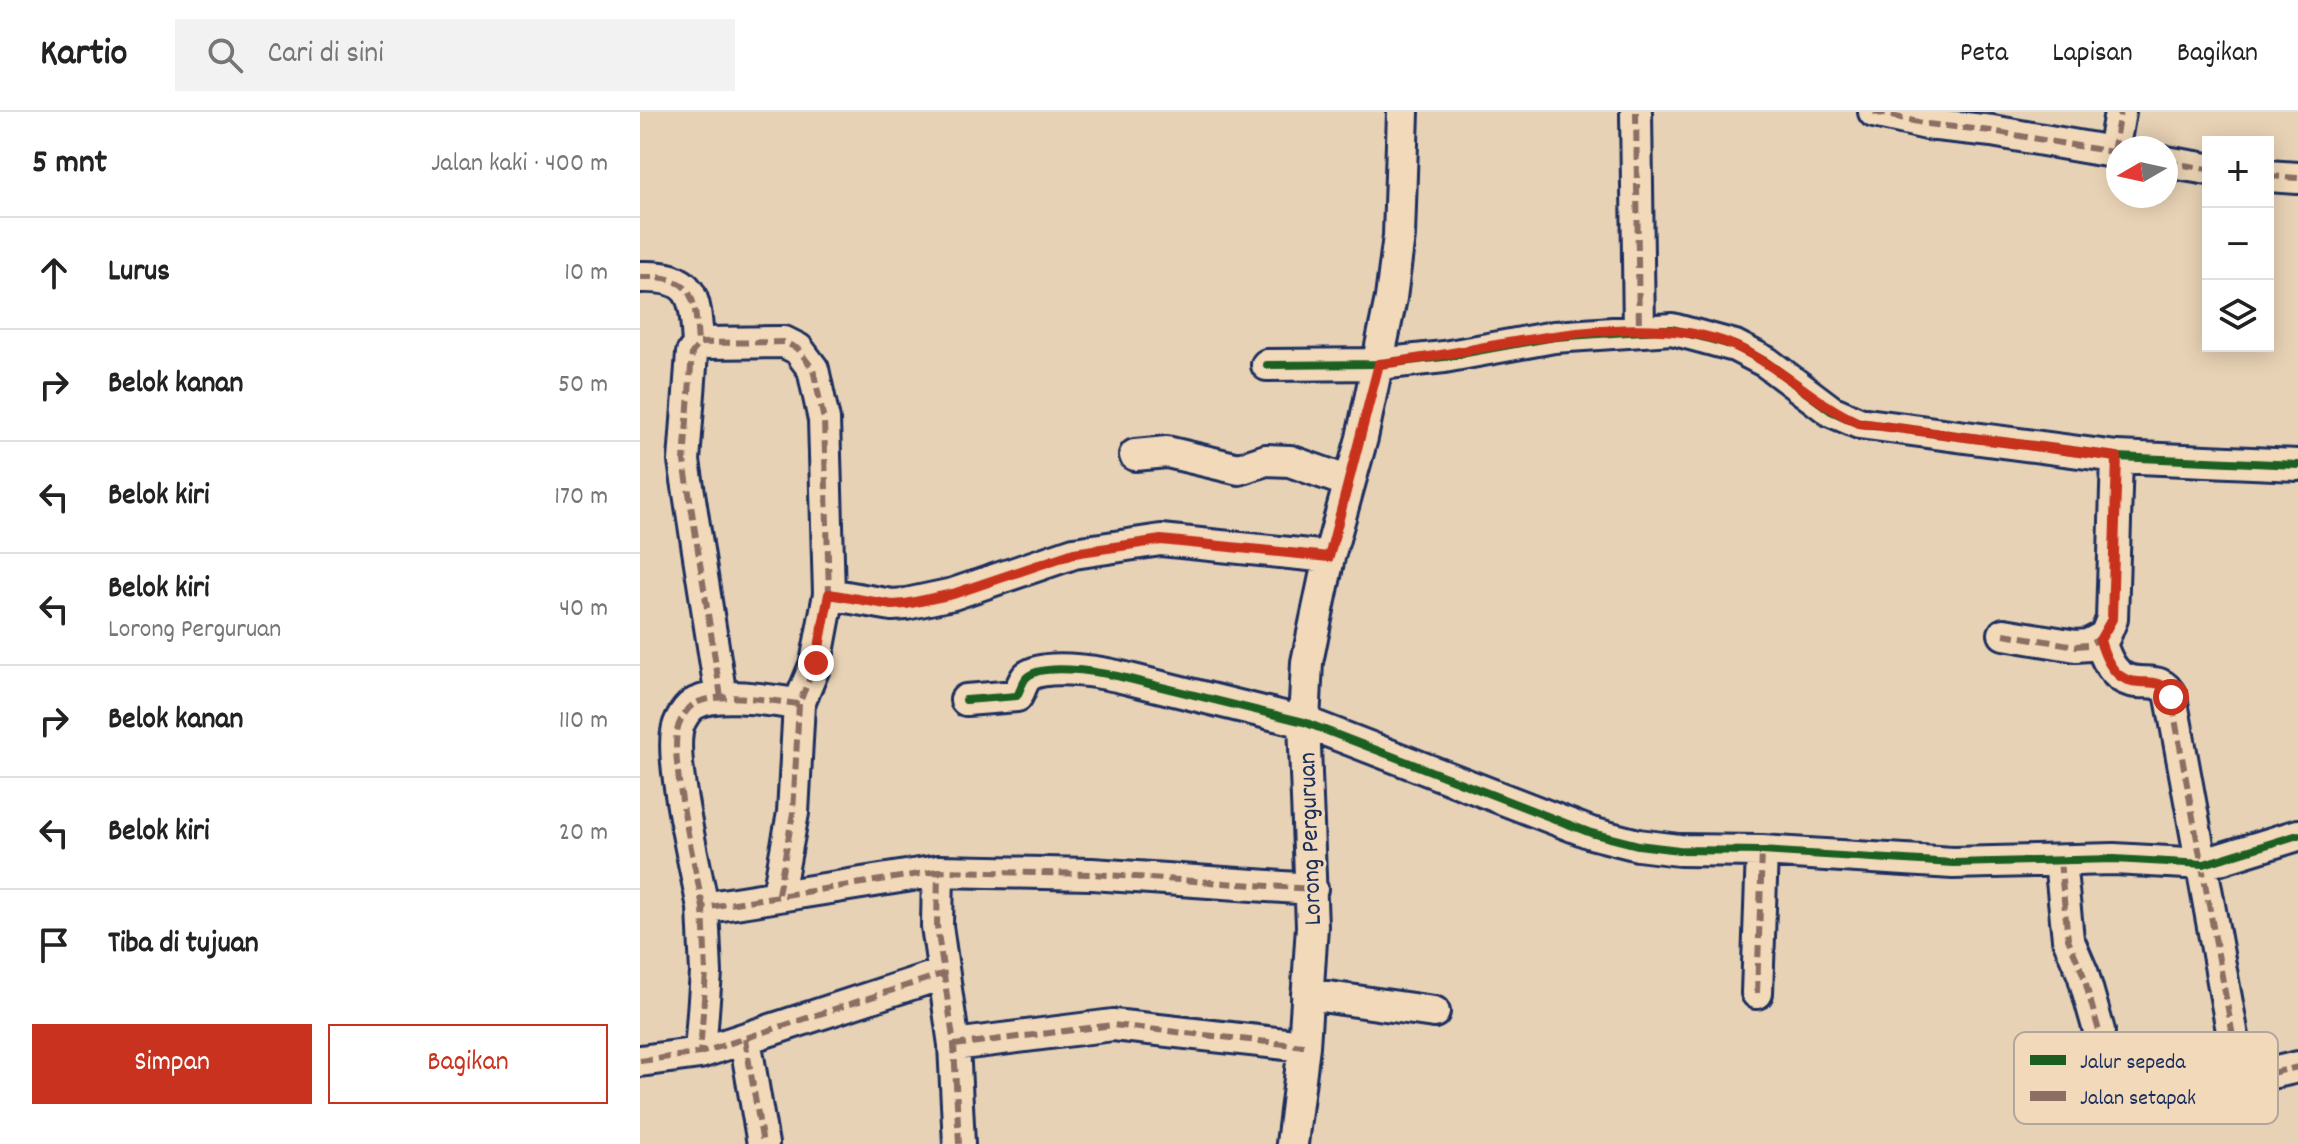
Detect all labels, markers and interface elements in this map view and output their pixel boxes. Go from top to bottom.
search box [175,19,735,91]
text: Kartio [40,28,127,83]
icon: search [203,33,247,77]
text: Cari di sini [267,34,384,77]
text: Peta [1960,35,2008,75]
text: Lapisan [2052,35,2133,75]
text: Bagikan [2177,35,2258,75]
north arrow [2106,136,2178,208]
map controls [2202,136,2274,352]
button: + [2202,136,2274,208]
text: 5 mnt [32,140,107,189]
text: Jalan kaki · 400 m [431,146,608,183]
button: − [2202,208,2274,280]
icon: ahead [32,251,76,295]
text: Lurus [108,252,170,295]
text: 10 m [564,255,608,292]
button: layers [2202,280,2274,352]
icon: right [32,363,76,407]
text: Belok kanan [108,364,243,407]
text: 50 m [558,367,608,404]
icon: left [32,475,76,519]
text: Belok kiri [108,476,210,519]
text: 170 m [554,479,608,516]
text: Belok kiri [108,569,210,612]
icon: left [32,587,76,631]
text: 40 m [559,591,608,628]
text: Lorong Perguruan [108,612,281,649]
route end [798,645,834,681]
route start [2153,679,2189,715]
icon: right [32,699,76,743]
text: Belok kanan [108,700,243,743]
text: 110 m [559,703,608,740]
street label: Lorong Perguruan [1290,752,1333,926]
icon: left [32,811,76,855]
text: Belok kiri [108,812,210,855]
text: 20 m [559,815,608,852]
icon: arrive [32,923,76,967]
text: Tiba di tujuan [108,924,259,967]
button: Simpan [32,1024,312,1104]
button: Bagikan [328,1024,608,1104]
legend [2014,1032,2278,1124]
text: Jalur sepeda [2080,1048,2186,1079]
text: Jalan setapak [2080,1084,2196,1115]

